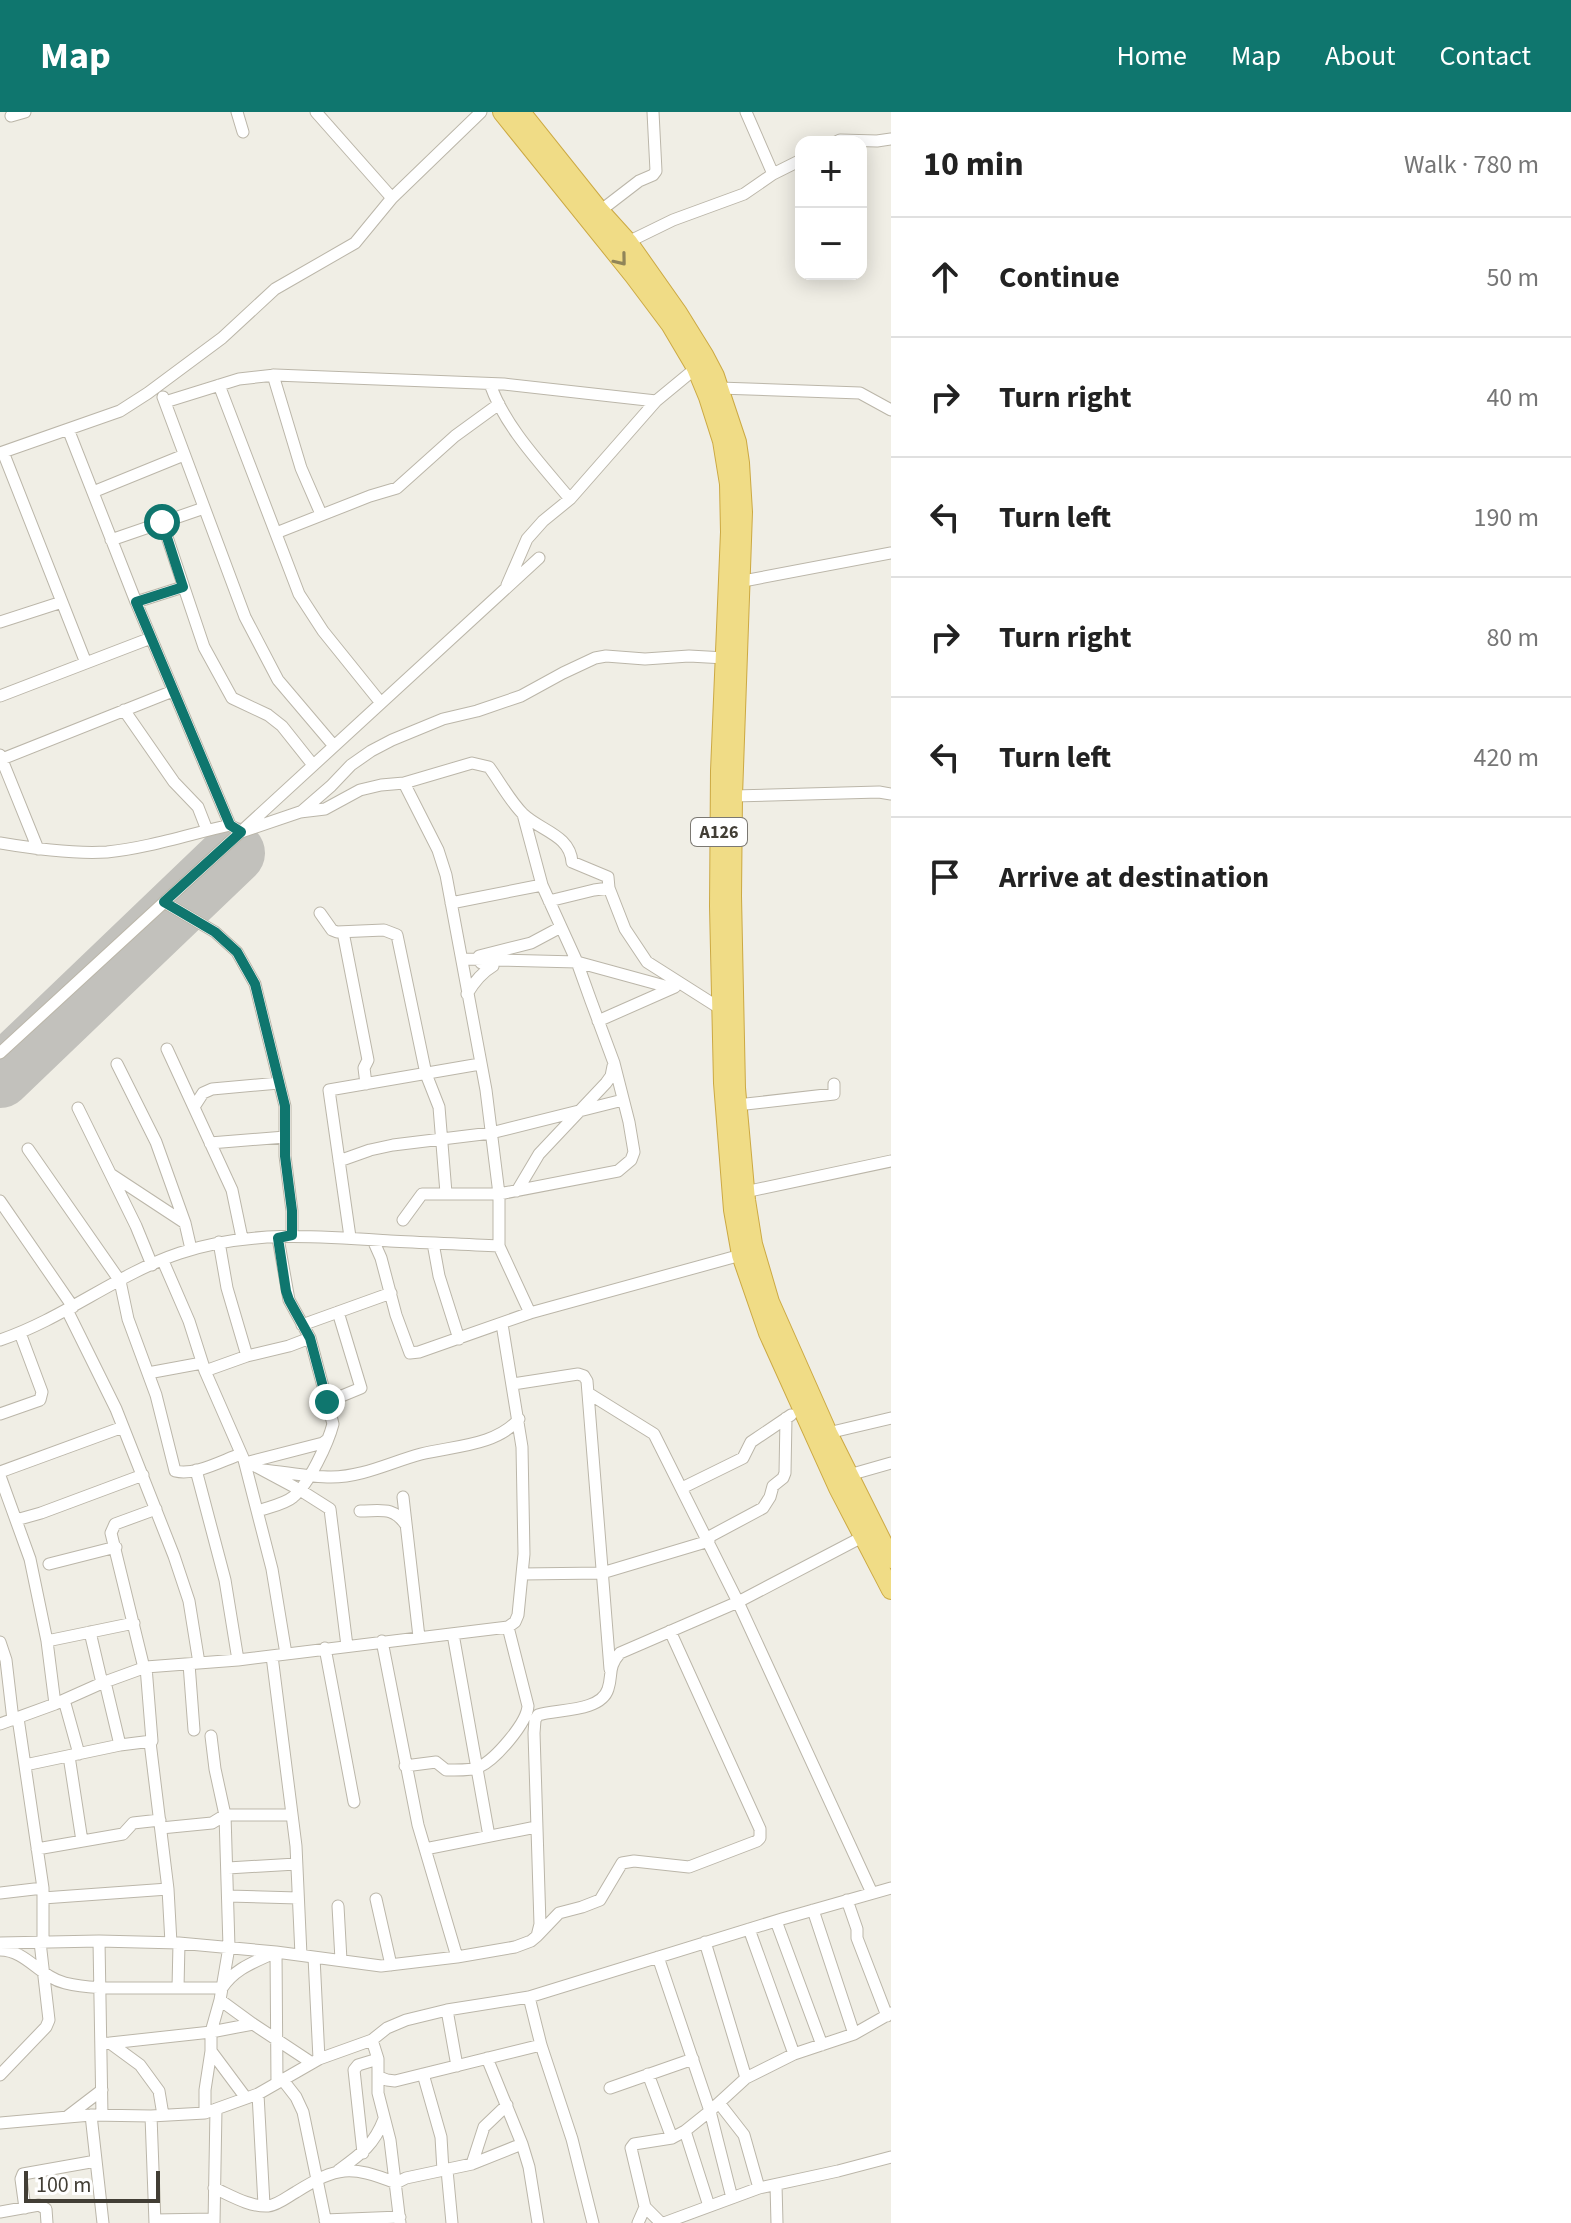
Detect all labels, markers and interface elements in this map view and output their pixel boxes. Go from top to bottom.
text: Map [40,29,111,83]
text: Home [1116,36,1187,76]
text: Map [1231,36,1281,76]
text: About [1325,36,1396,76]
text: Contact [1440,36,1531,76]
map controls [795,136,867,280]
button: + [795,136,867,208]
text: 10 min [923,140,1024,189]
text: Walk · 780 m [1404,146,1539,183]
button: − [795,208,867,280]
one-way arrow [611,251,626,265]
icon: ahead [923,255,967,299]
text: Continue [999,256,1120,299]
text: 50 m [1486,259,1539,296]
icon: right [923,375,967,419]
text: Turn right [999,376,1131,419]
text: 40 m [1486,379,1539,416]
icon: left [923,495,967,539]
text: Turn left [999,496,1111,539]
text: 190 m [1473,499,1539,536]
route start [144,504,180,540]
icon: right [923,615,967,659]
text: Turn right [999,616,1131,659]
text: 80 m [1486,619,1539,656]
icon: left [923,735,967,779]
text: Turn left [999,736,1111,779]
text: 420 m [1473,739,1539,776]
road number: A126 [691,818,747,846]
icon: arrive [923,855,967,899]
text: Arrive at destination [999,856,1269,899]
route end [309,1384,345,1420]
scale bar [24,2167,160,2203]
text: 100 m [36,2169,91,2201]

